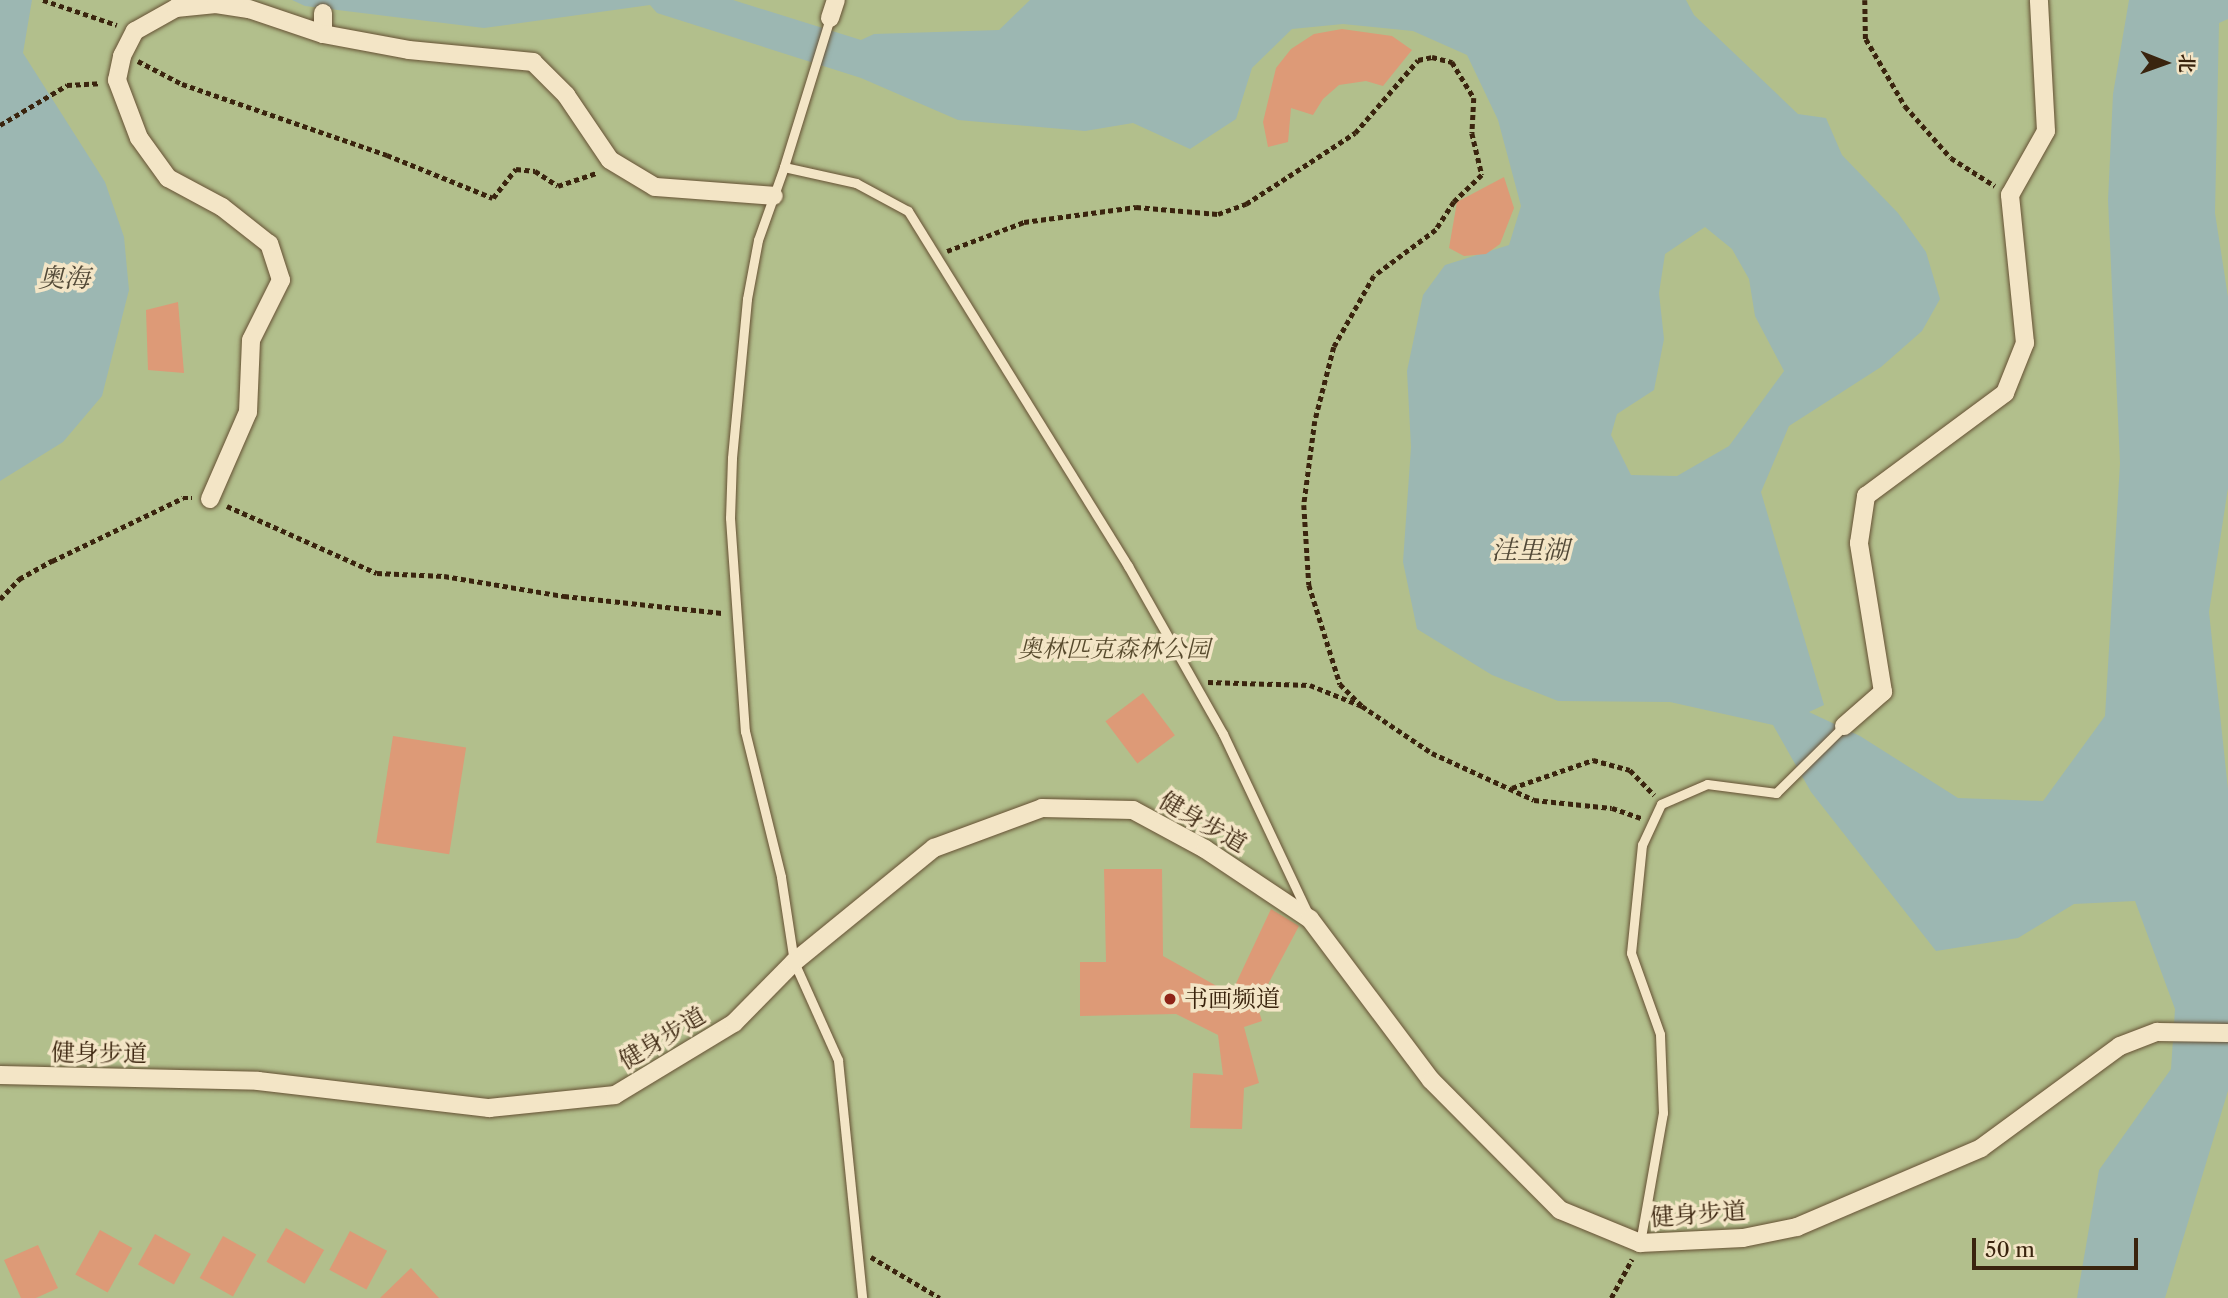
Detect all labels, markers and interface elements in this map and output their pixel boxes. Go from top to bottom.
north arrow [2130,28,2200,98]
text: 北 [2175,54,2198,73]
water label: 奥海 [38,263,90,295]
water label: 洼里湖 [1491,535,1569,567]
park label: 奥林匹克森林公园 [1018,635,1210,663]
street label: 健身步道 [1154,786,1252,858]
place label: 书画频道 [1184,985,1280,1013]
marker: 书画频道 [1162,991,1178,1007]
street label: 健身步道 [613,1001,711,1075]
street label: 健身步道 [51,1038,147,1068]
street label: 健身步道 [1649,1196,1747,1232]
scale bar [1976,1224,2142,1268]
text: 50 m [1985,1237,2035,1262]

